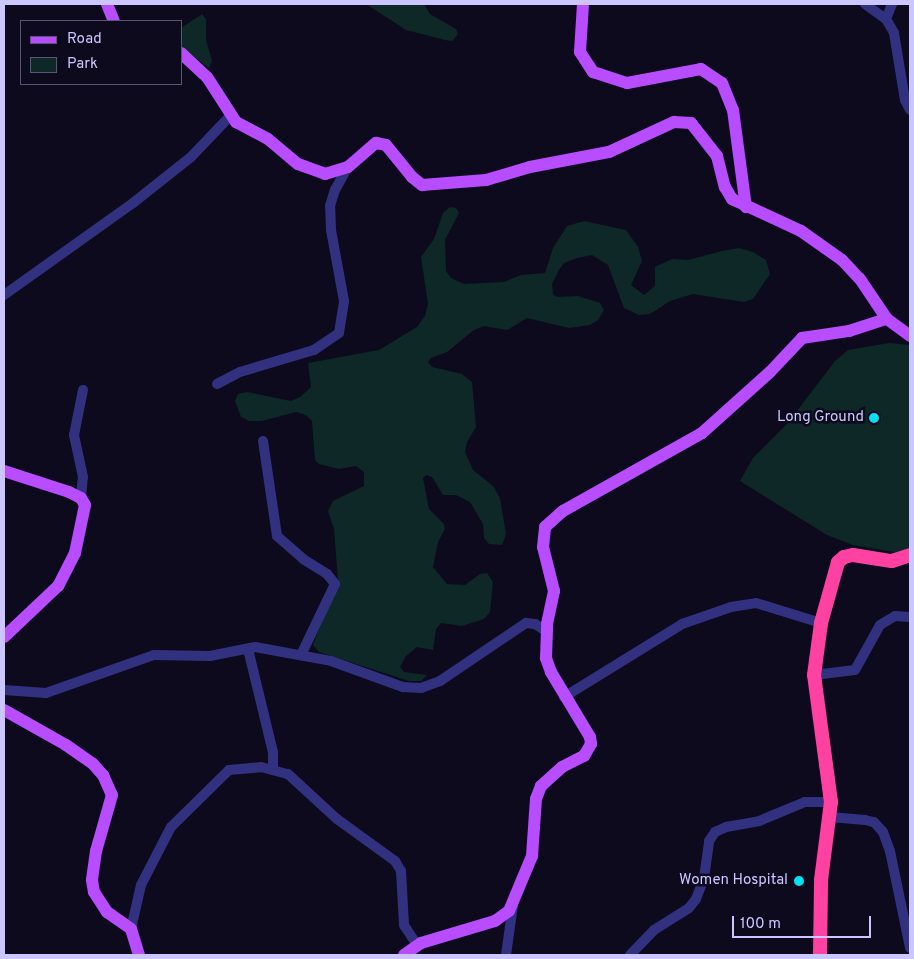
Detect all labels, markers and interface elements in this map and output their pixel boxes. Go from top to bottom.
legend [20,20,182,85]
text: Road [67,30,102,49]
text: Park [67,55,98,74]
place label: Long Ground [777,409,864,427]
marker: Long Ground [868,412,880,424]
place label: Women Hospital [679,872,788,890]
marker: Women Hospital [792,874,806,888]
scale bar [734,906,873,938]
text: 100 m [740,915,781,934]

